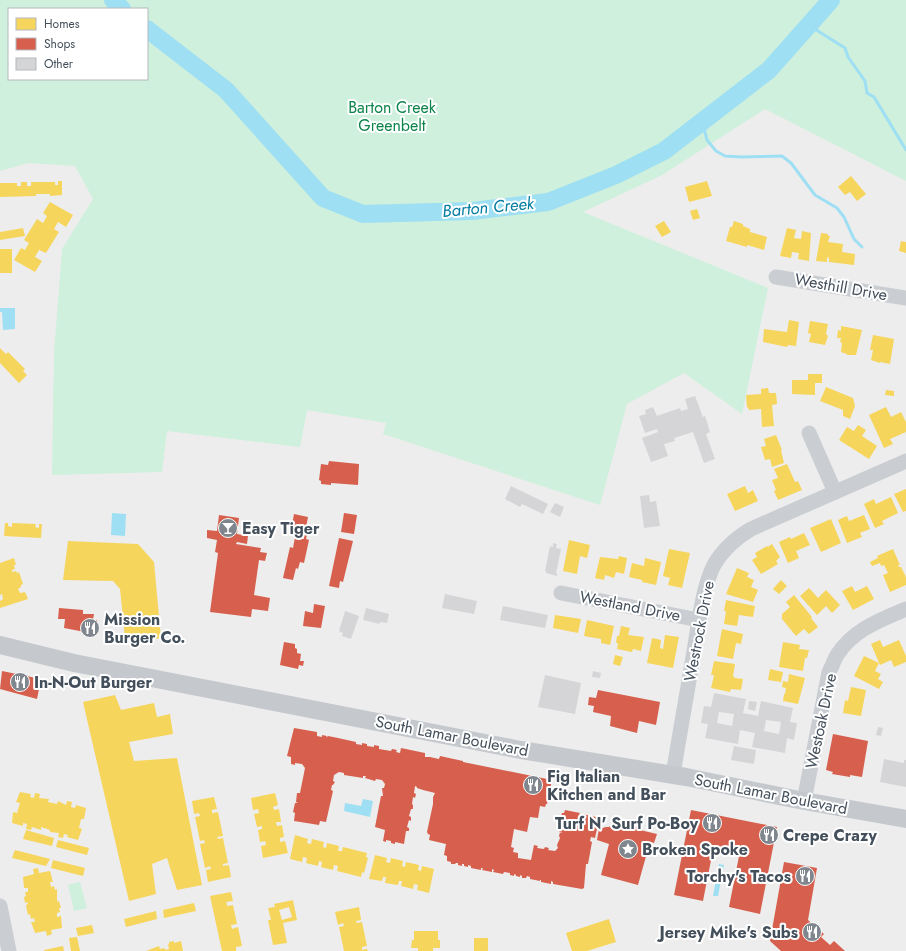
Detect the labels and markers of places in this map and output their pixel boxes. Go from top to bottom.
bar icon: Easy Tiger [217,517,239,539]
place label: Easy Tiger [242,517,320,540]
place label: Mission Burger Co. [104,608,185,649]
restaurant icon: Mission Burger Co. [79,617,101,639]
restaurant icon: In-N-Out Burger [9,671,31,693]
place label: In-N-Out Burger [34,671,152,694]
place label: Fig Italian Kitchen and Bar [547,765,667,806]
restaurant icon: Fig Italian Kitchen and Bar [522,774,544,796]
place label: Turf N' Surf Po-Boy [555,812,699,835]
restaurant icon: Turf N' Surf Po-Boy [701,812,723,834]
restaurant icon: Crepe Crazy [758,824,780,846]
place label: Crepe Crazy [783,824,878,847]
place icon: Broken Spoke [617,838,639,860]
place label: Broken Spoke [642,838,748,861]
place label: Torchy's Tacos [687,865,791,888]
restaurant icon: Torchy's Tacos [794,865,816,887]
place label: Jersey Mike's Subs [656,921,798,944]
restaurant icon: Jersey Mike's Subs [801,921,823,943]

